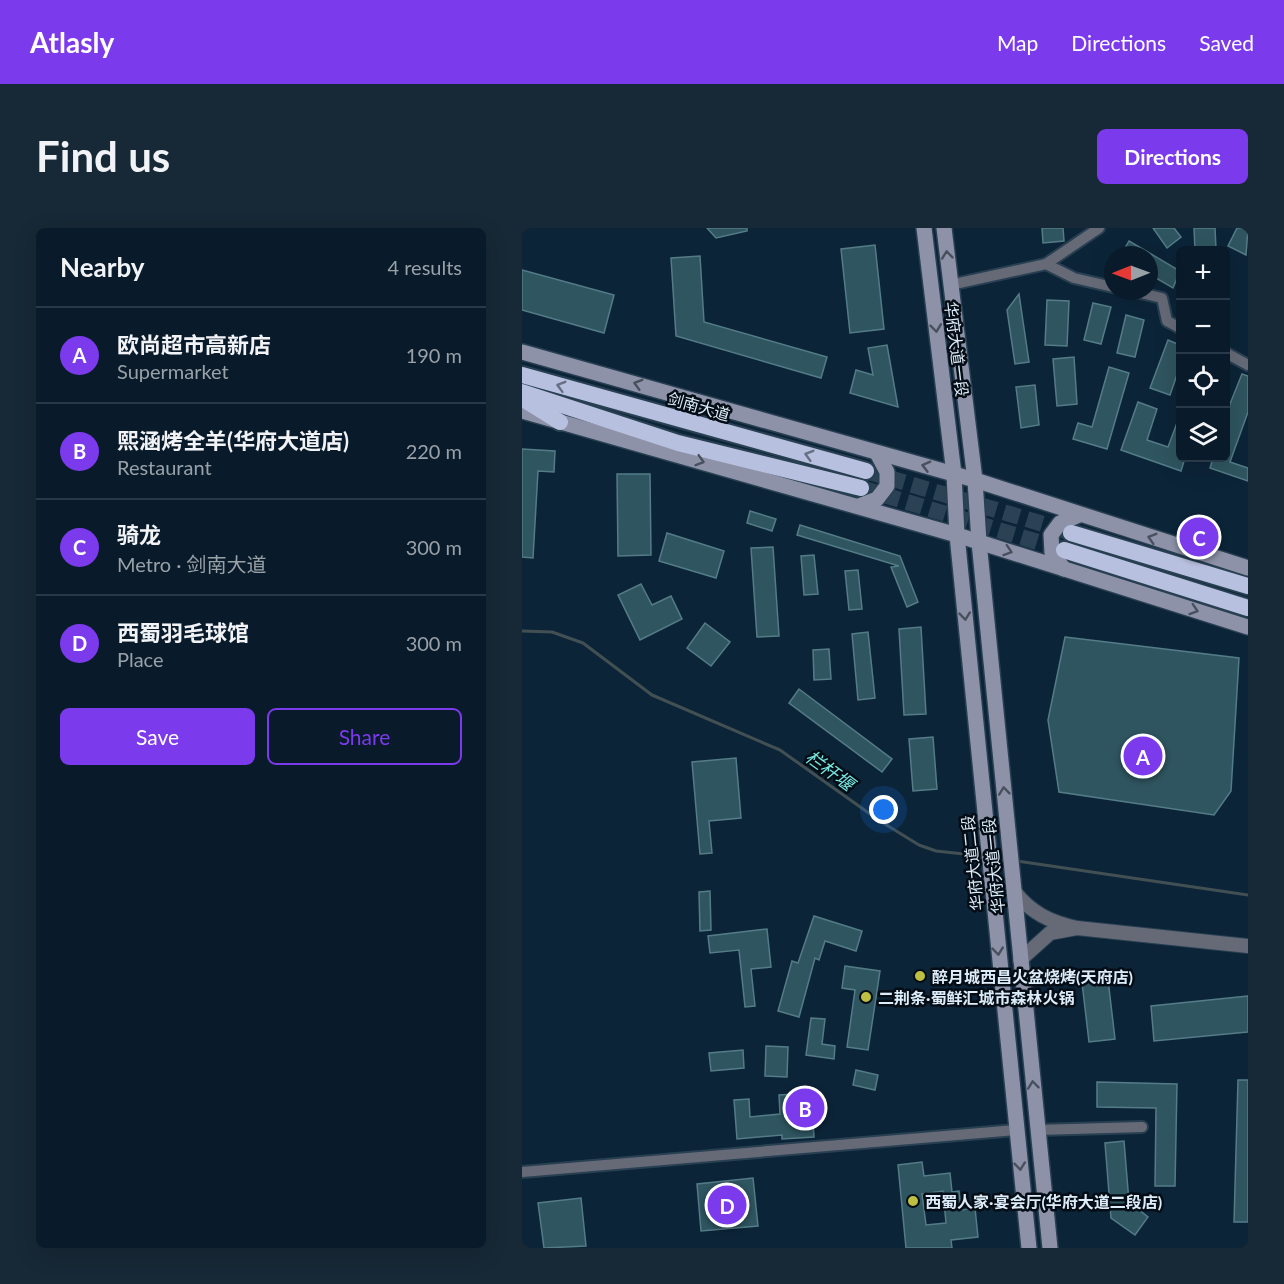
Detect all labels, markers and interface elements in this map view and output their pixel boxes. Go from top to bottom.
text: Atlasly [30,25,114,59]
text: Map [997,30,1038,55]
text: Directions [1071,30,1166,55]
text: Saved [1199,30,1254,55]
button: Directions [1097,129,1248,184]
text: Find us [36,131,170,181]
north arrow [1104,246,1158,300]
map controls [1176,246,1230,462]
button: + [1176,246,1230,300]
text: Nearby [60,251,145,283]
one-way arrow [941,251,954,260]
text: 4 results [387,255,462,279]
street label: 华府大道一段 [942,300,972,398]
button: − [1176,300,1230,354]
one-way arrow [930,323,942,332]
text: 欧尚超市高新店 [117,331,271,358]
text: A [73,343,86,367]
text: 190 m [406,343,462,367]
button: locate [1176,354,1230,408]
text: Supermarket [117,359,229,383]
one-way arrow [633,379,644,391]
one-way arrow [556,381,567,393]
street label: 剑南大道 [666,388,732,424]
button: layers [1176,408,1230,462]
text: 熙涵烤全羊(华府大道店) [117,427,349,454]
text: B [73,439,86,463]
text: 220 m [406,439,462,463]
one-way arrow [805,450,815,462]
one-way arrow [694,454,705,466]
text: Restaurant [117,455,212,479]
one-way arrow [921,461,931,474]
pin: C [1180,514,1218,560]
text: 骑龙 [117,521,161,548]
one-way arrow [1147,533,1158,545]
text: C [73,535,86,559]
text: 300 m [406,535,462,559]
one-way arrow [1002,544,1013,556]
text: Metro · 剑南大道 [117,552,267,576]
one-way arrow [1188,603,1199,615]
one-way arrow [958,611,971,621]
text: 西蜀羽毛球馆 [117,619,249,646]
text: D [72,631,87,655]
text: 300 m [406,631,462,655]
text: Place [117,647,164,671]
button: Save [60,708,255,765]
button: Share [267,708,462,765]
pin: A [1124,734,1162,778]
water label: 栏杆堰 [802,745,861,797]
one-way arrow [998,787,1011,796]
your location [869,795,898,824]
street label: 华府大道二段 [958,814,986,912]
street label: 华府大道一段 [979,817,1007,915]
one-way arrow [991,947,1004,956]
place label: 醉月城西昌火盆烧烤(天府店) [932,967,1133,986]
marker: 醉月城西昌火盆烧烤(天府店) [913,969,927,983]
place label: 二荆条·蜀鲜汇城市森林火锅 [878,988,1074,1007]
marker: 二荆条·蜀鲜汇城市森林火锅 [859,990,873,1004]
one-way arrow [1027,1081,1040,1090]
pin: B [786,1086,824,1130]
one-way arrow [1013,1162,1026,1171]
pin: D [708,1182,746,1228]
place label: 西蜀人家·宴会厅(华府大道二段店) [925,1192,1162,1211]
marker: 西蜀人家·宴会厅(华府大道二段店) [906,1194,920,1208]

